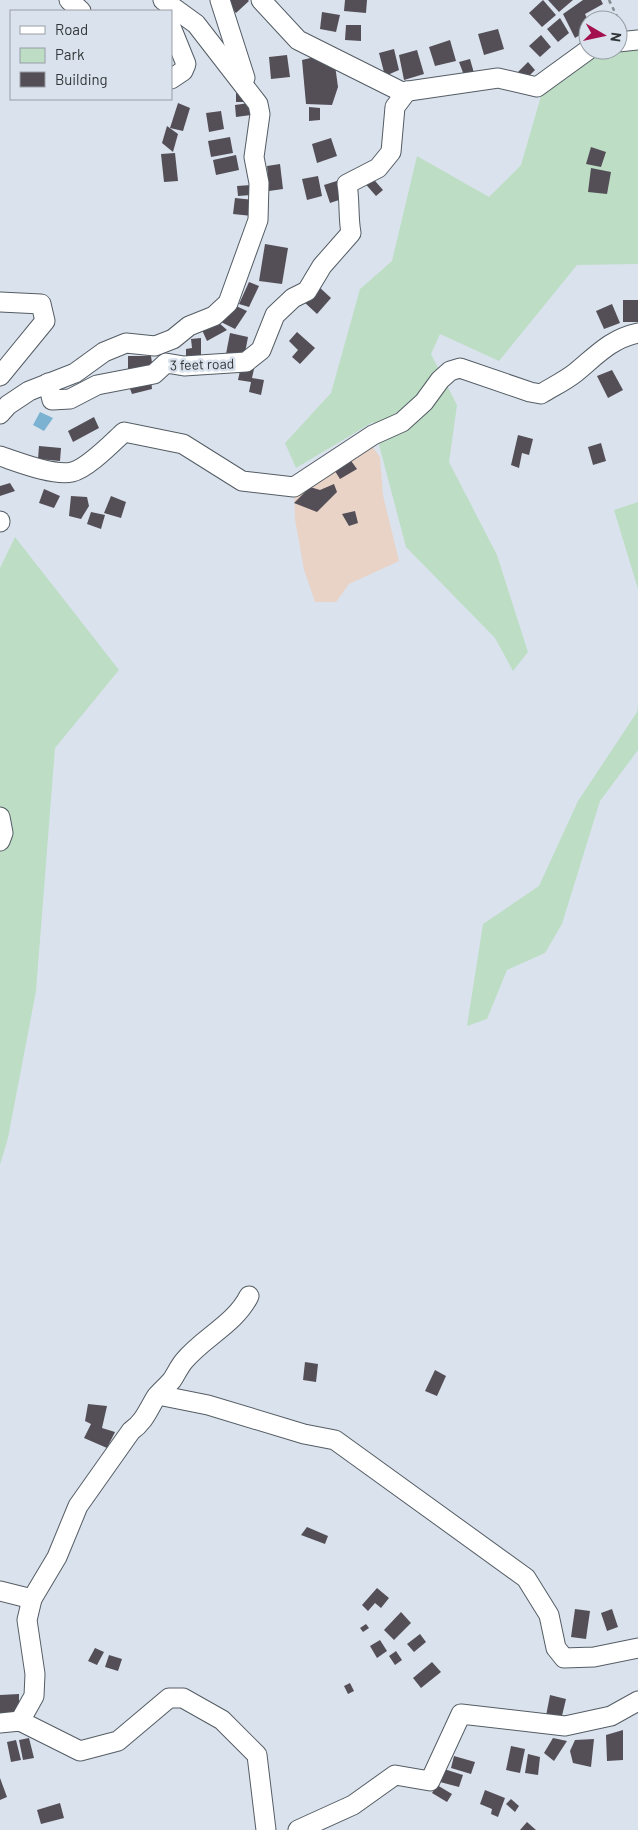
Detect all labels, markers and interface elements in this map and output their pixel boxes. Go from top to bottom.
legend [10,10,172,100]
north arrow [578,10,628,60]
text: Road [55,20,88,38]
text: N [607,31,625,43]
text: Park [55,45,85,63]
text: Building [55,70,108,88]
street label: 3 feet road [169,354,235,374]

